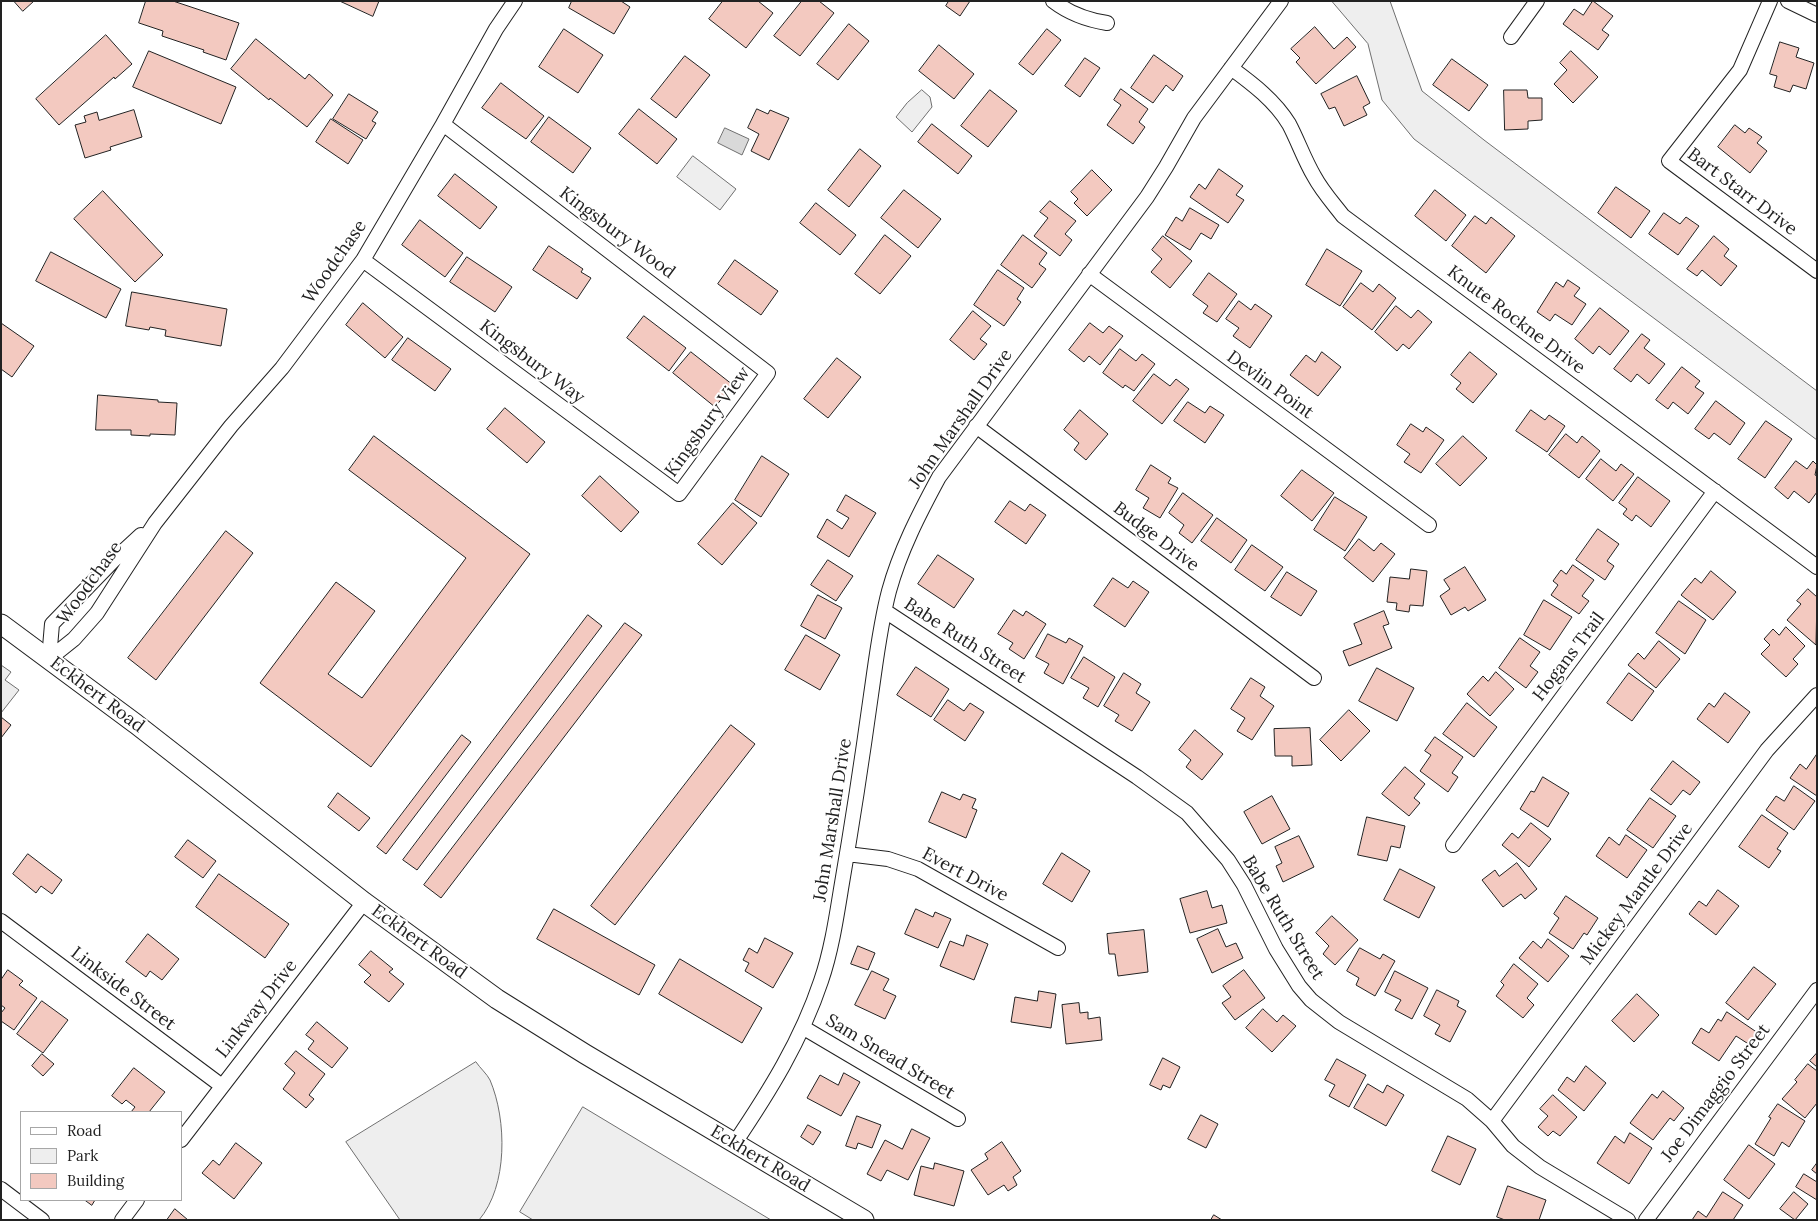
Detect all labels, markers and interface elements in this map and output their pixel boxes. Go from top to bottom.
street label: Bart Starr Drive [1683,144,1801,240]
street label: Kingsbury Wood [555,183,679,283]
street label: Woodchase [298,216,372,308]
street label: Knute Rockne Drive [1443,261,1589,379]
street label: Kingsbury Way [475,315,589,409]
street label: John Marshall Drive [905,345,1017,493]
street label: Devlin Point [1222,346,1318,424]
street label: Kingsbury View [661,363,755,481]
street label: Budge Drive [1109,498,1203,576]
street label: Woodchase [53,538,127,628]
street label: Babe Ruth Street [900,594,1030,688]
street label: Hogans Trail [1529,608,1609,706]
street label: Eckhert Road [46,653,148,737]
street label: John Marshall Drive [809,737,857,903]
street label: Mickey Mantle Drive [1576,819,1698,969]
street label: Evert Drive [918,843,1012,907]
street label: Babe Ruth Street [1237,852,1329,984]
street label: Eckhert Road [367,900,471,984]
street label: Linkside Street [66,943,180,1035]
street label: Linkway Drive [212,956,302,1062]
street label: Sam Snead Street [821,1010,959,1104]
street label: Joe Dimaggio Street [1657,1020,1775,1166]
legend [20,1111,182,1201]
text: Road [67,1121,102,1140]
street label: Eckhert Road [706,1121,814,1197]
text: Park [67,1146,98,1165]
text: Building [67,1171,124,1190]

